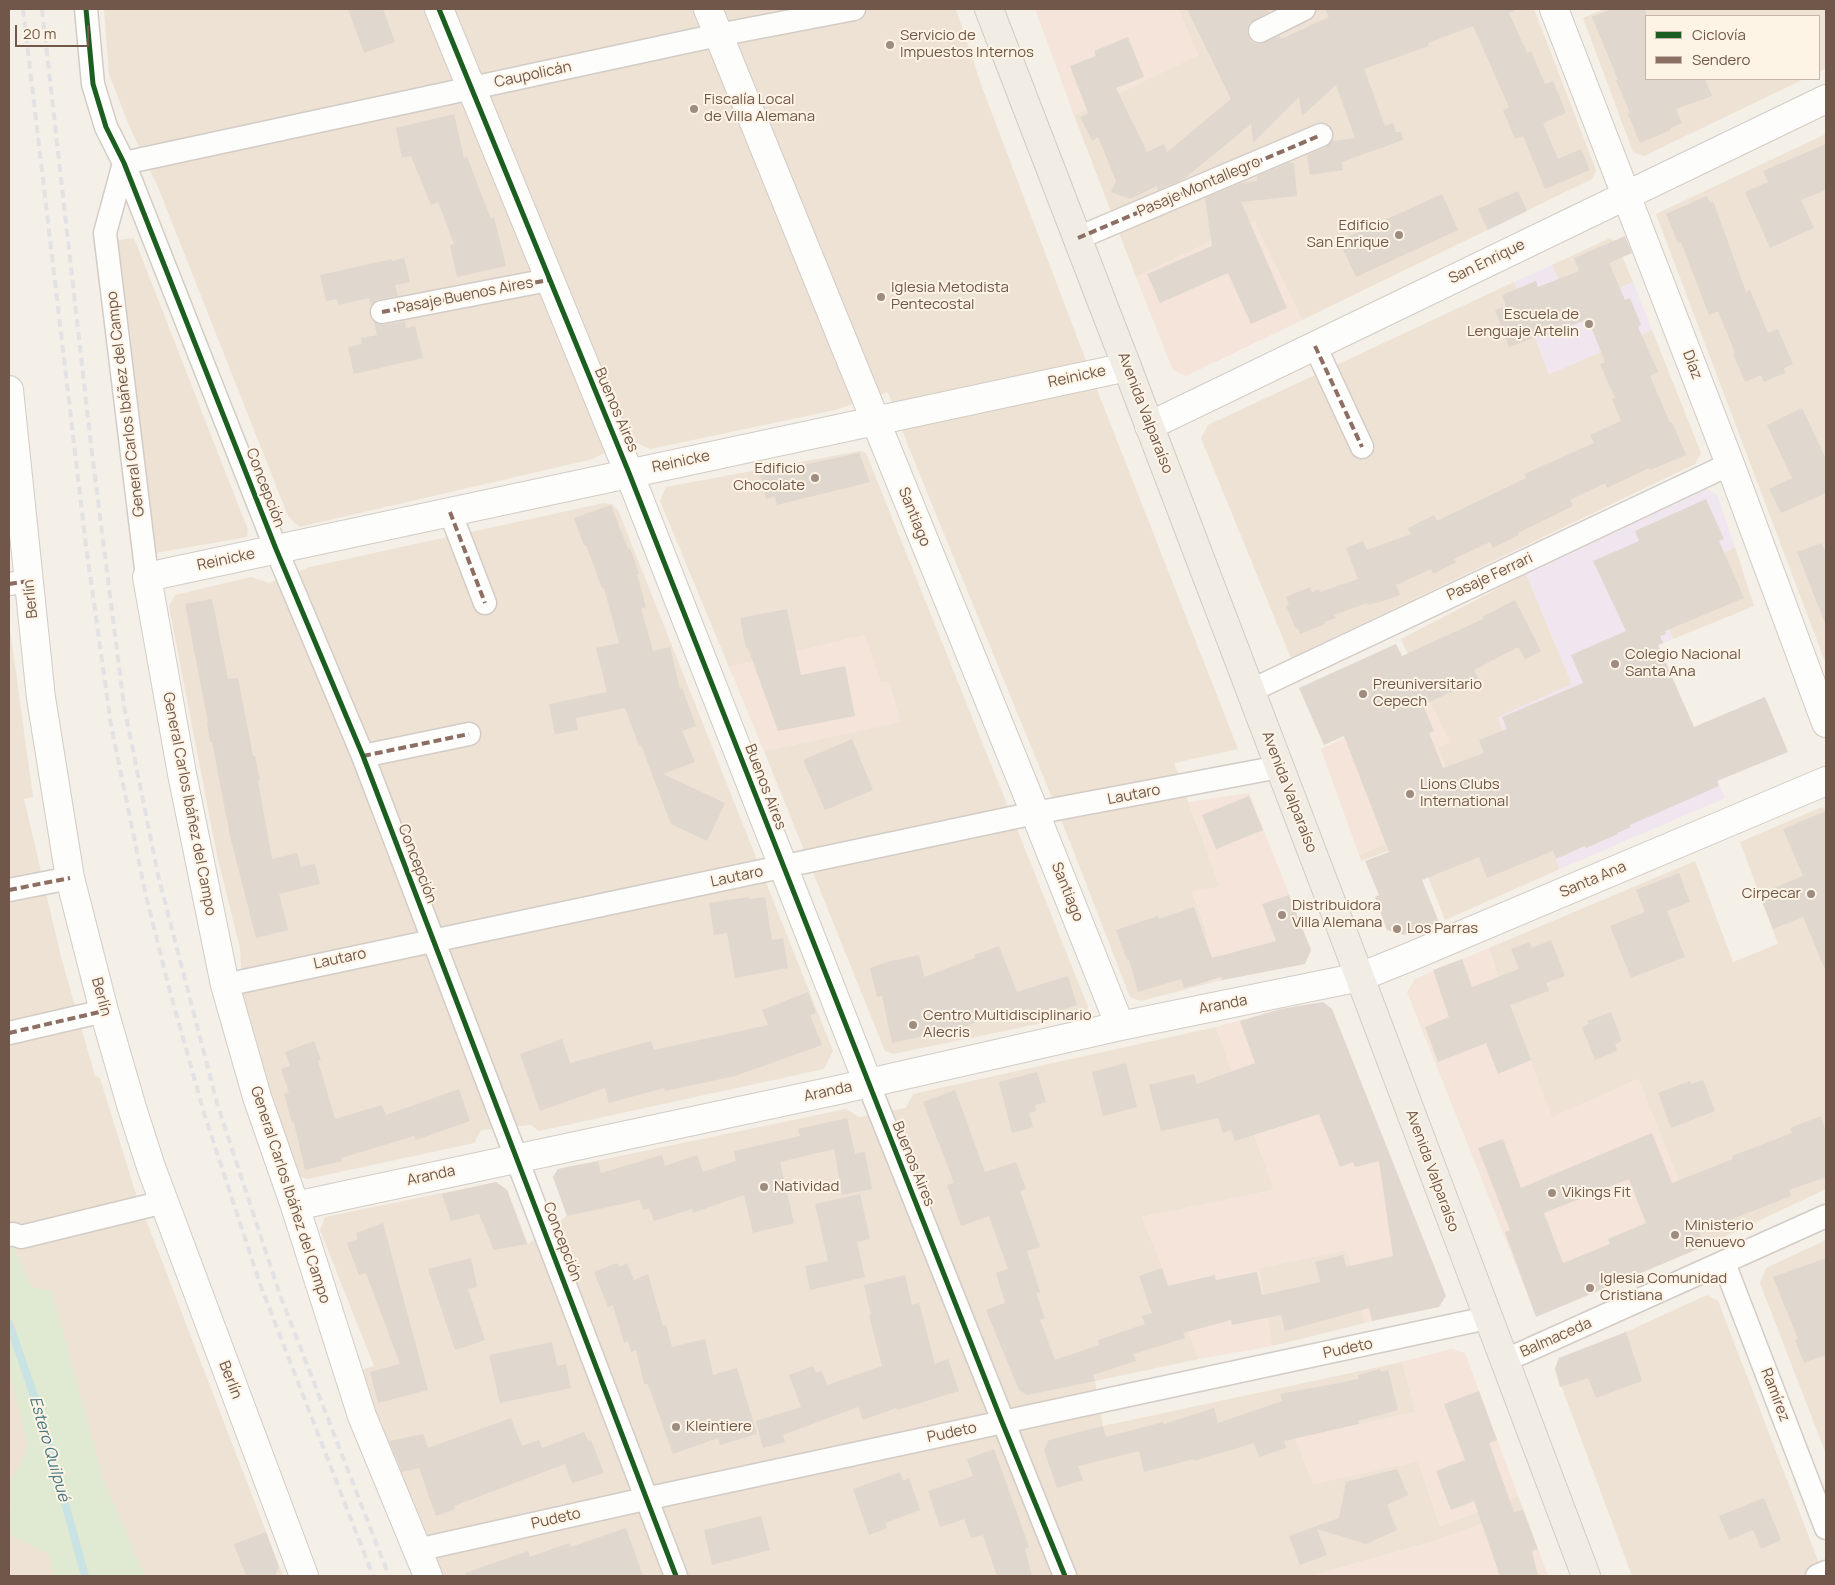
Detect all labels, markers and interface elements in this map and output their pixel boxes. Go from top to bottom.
scale bar [18,15,91,47]
legend [1645,15,1820,80]
text: 20 m [23,23,56,44]
text: Ciclovía [1692,24,1746,45]
place label: Servicio de Impuestos Internos [900,27,1034,62]
marker: Servicio de Impuestos Internos [884,39,896,51]
text: Sendero [1692,49,1750,70]
street label: Caupolicán [493,58,573,92]
place label: Fiscalía Local de Villa Alemana [704,91,815,126]
marker: Fiscalía Local de Villa Alemana [688,103,700,115]
street label: Pasaje Montallegro [1135,153,1263,221]
place label: Edificio San Enrique [1307,217,1389,252]
marker: Edificio San Enrique [1393,229,1405,241]
street label: San Enrique [1446,236,1528,288]
street label: Pasaje Buenos Aires [395,274,535,318]
place label: Iglesia Metodista Pentecostal [891,279,1009,314]
street label: General Carlos Ibáñez del Campo [103,290,149,518]
marker: Iglesia Metodista Pentecostal [875,291,887,303]
place label: Escuela de Lenguaje Artelin [1467,306,1579,341]
marker: Escuela de Lenguaje Artelin [1583,318,1595,330]
street label: Díaz [1678,348,1706,382]
street label: Avenida Valparaíso [1114,350,1176,476]
street label: Reinicke [1047,362,1107,392]
street label: Buenos Aires [590,365,642,455]
street label: Concepción [242,446,288,530]
street label: Reinicke [651,447,711,477]
place label: Edificio Chocolate [733,460,805,495]
marker: Edificio Chocolate [809,472,821,484]
street label: Santiago [894,485,934,549]
street label: Reinicke [196,545,256,575]
street label: Pasaje Ferrari [1444,549,1536,605]
street label: Berlín [20,579,42,619]
place label: Colegio Nacional Santa Ana [1625,646,1741,681]
marker: Colegio Nacional Santa Ana [1609,658,1621,670]
place label: Preuniversitario Cepech [1373,676,1482,711]
marker: Preuniversitario Cepech [1357,688,1369,700]
street label: General Carlos Ibáñez del Campo [158,691,220,917]
street label: Avenida Valparaíso [1258,729,1320,855]
street label: Buenos Aires [740,742,790,832]
place label: Lions Clubs International [1420,776,1509,811]
street label: Lautaro [1106,781,1162,809]
marker: Lions Clubs International [1404,788,1416,800]
street label: Concepción [394,822,440,906]
street label: Santa Ana [1557,858,1629,902]
street label: Santiago [1047,860,1087,924]
street label: Lautaro [709,863,765,891]
place label: Cirpecar [1742,885,1801,903]
marker: Cirpecar [1805,888,1817,900]
place label: Distribuidora Villa Alemana [1292,897,1382,932]
marker: Distribuidora Villa Alemana [1276,909,1288,921]
place label: Los Parras [1407,920,1478,938]
marker: Los Parras [1391,923,1403,935]
street label: Lautaro [312,945,368,973]
street label: Berlín [87,976,115,1018]
street label: Aranda [1197,991,1249,1019]
place label: Centro Multidisciplinario Alecris [923,1007,1092,1042]
marker: Centro Multidisciplinario Alecris [907,1019,919,1031]
street label: Aranda [802,1078,854,1106]
street label: General Carlos Ibáñez del Campo [246,1084,334,1306]
street label: Avenida Valparaíso [1402,1108,1462,1234]
street label: Buenos Aires [888,1119,938,1209]
street label: Aranda [405,1162,457,1190]
place label: Natividad [774,1178,839,1196]
marker: Natividad [758,1181,770,1193]
place label: Vikings Fit [1562,1184,1631,1202]
marker: Vikings Fit [1546,1187,1558,1199]
street label: Concepción [539,1200,585,1284]
place label: Ministerio Renuevo [1685,1217,1754,1252]
marker: Ministerio Renuevo [1669,1229,1681,1241]
place label: Iglesia Comunidad Cristiana [1600,1270,1727,1305]
marker: Iglesia Comunidad Cristiana [1584,1282,1596,1294]
street label: Balmaceda [1518,1314,1594,1362]
street label: Pudeto [1322,1335,1374,1363]
street label: Berlín [215,1358,245,1402]
street label: Ramírez [1757,1366,1793,1424]
water label: Estero Quilpué [25,1394,73,1504]
place label: Kleintiere [686,1418,752,1436]
street label: Pudeto [926,1419,978,1447]
marker: Kleintiere [670,1421,682,1433]
street label: Pudeto [530,1505,582,1533]

